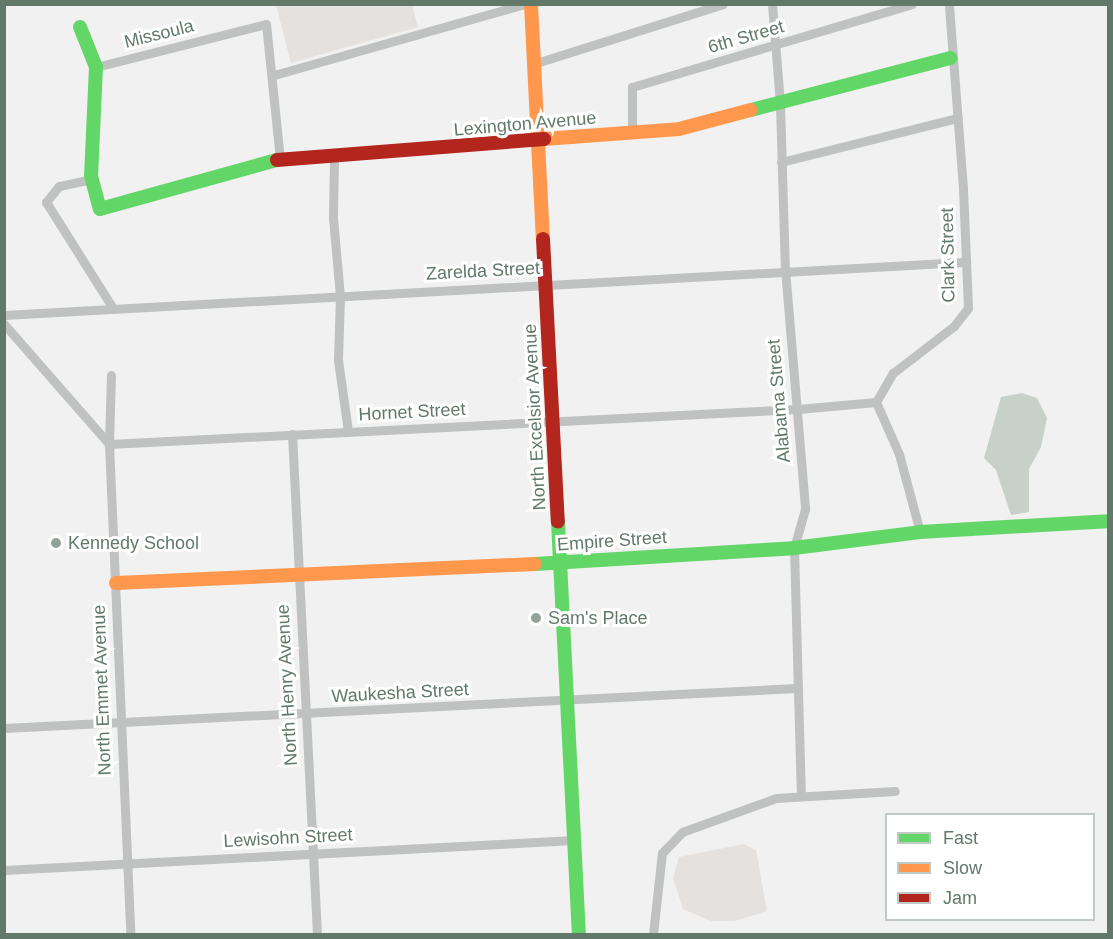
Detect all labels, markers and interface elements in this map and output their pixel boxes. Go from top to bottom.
street label: Missoula [122,15,196,53]
street label: 6th Street [706,16,786,58]
street label: Lexington Avenue [452,107,598,141]
street label: Clark Street [936,207,960,303]
street label: Zarelda Street [425,257,541,285]
street label: North Excelsior Avenue [519,323,551,511]
street label: Alabama Street [763,338,795,464]
street label: Hornet Street [358,398,466,426]
street label: Empire Street [556,526,668,556]
place label: Kennedy School [68,532,199,554]
marker: Kennedy School [49,536,63,550]
street label: North Henry Avenue [272,603,302,767]
street label: North Emmet Avenue [88,604,116,776]
place label: Sam's Place [548,607,647,629]
marker: Sam's Place [529,611,543,625]
street label: Waukesha Street [331,679,469,707]
legend [885,813,1095,921]
street label: Lewisohn Street [223,824,353,852]
text: Fast [943,828,978,848]
text: Slow [943,858,982,878]
text: Jam [943,888,977,908]

